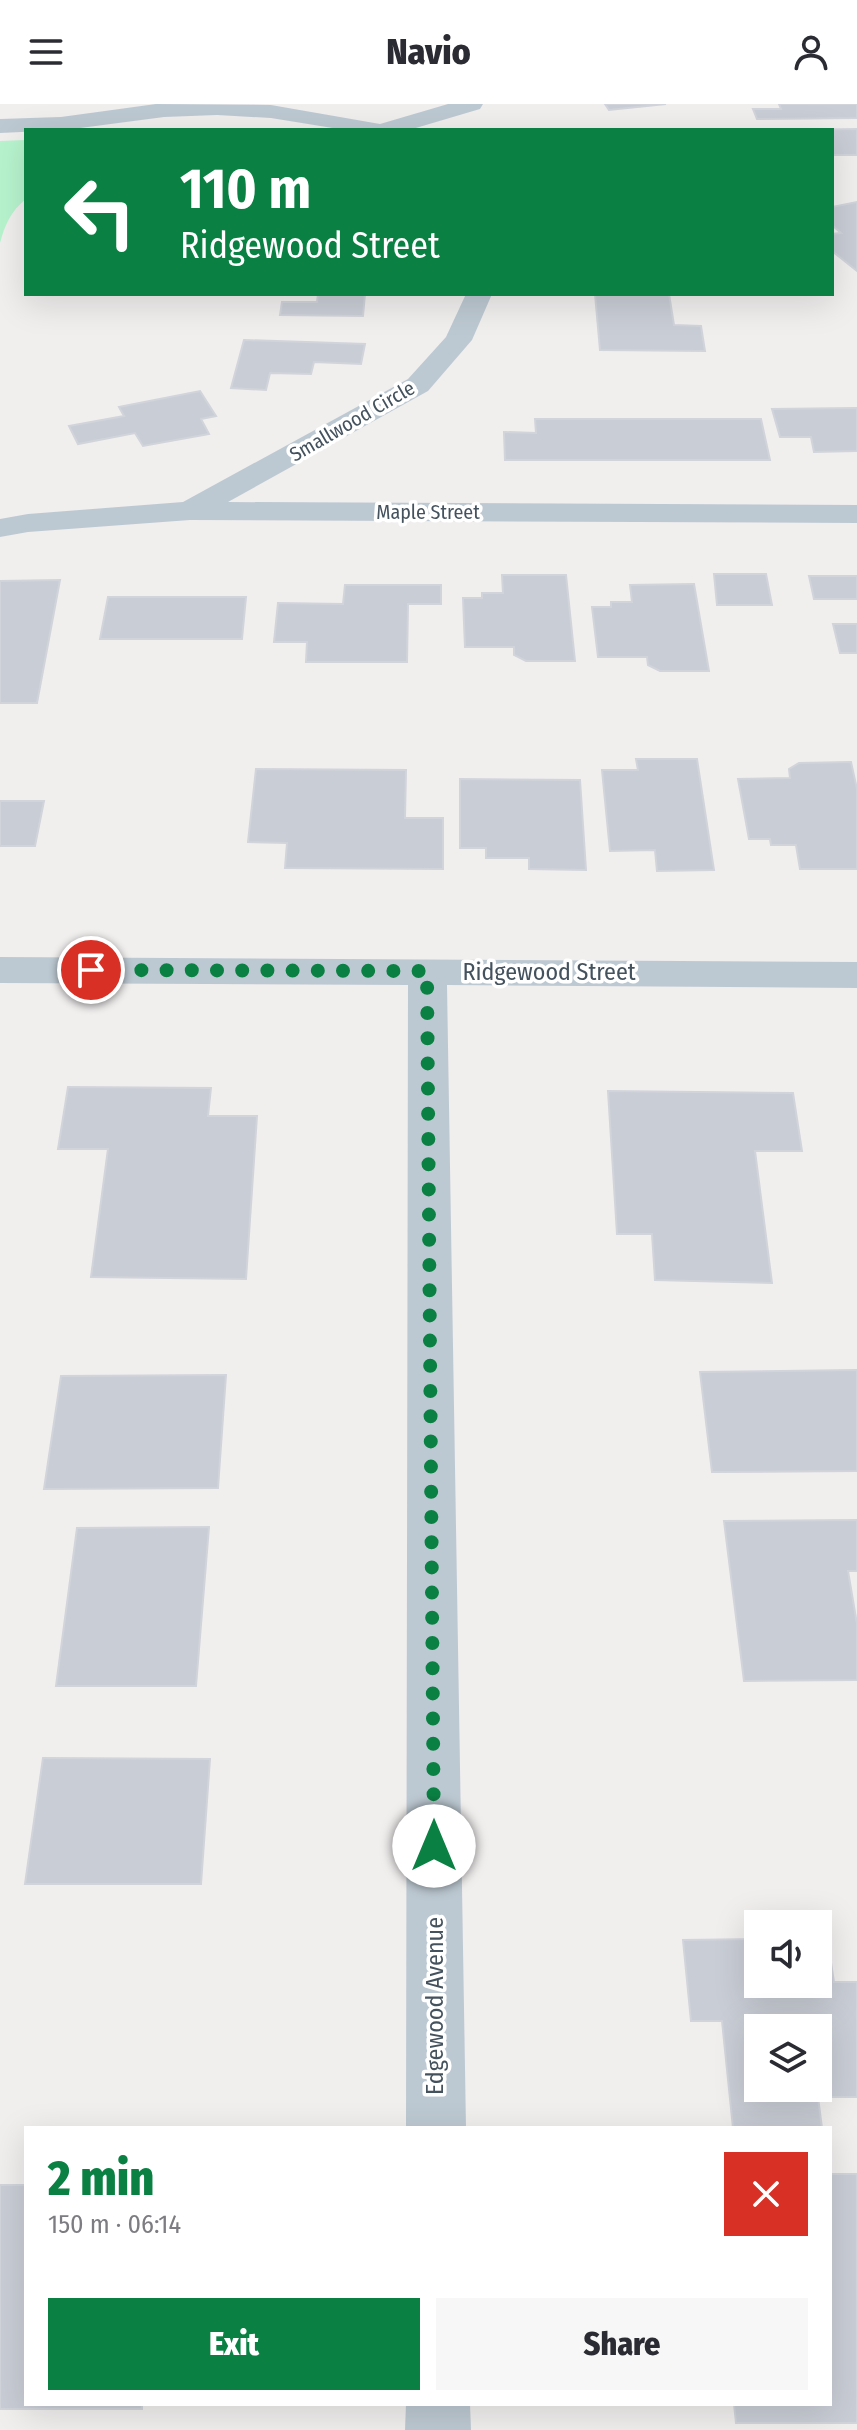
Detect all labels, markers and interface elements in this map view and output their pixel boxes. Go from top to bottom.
icon: menu [24,30,68,74]
text: Navio [386,30,471,74]
icon: person [789,30,833,74]
text: 110 m [180,156,311,223]
icon: left [48,160,152,264]
text: Ridgewood Street [180,224,440,268]
street label: Smallwood Circle [285,376,419,466]
street label: Maple Street [376,500,480,524]
pin [57,936,125,1004]
icon: arrive [69,948,113,992]
street label: Ridgewood Street [462,958,636,986]
position arrow [392,1804,476,1888]
map controls [744,1910,832,2102]
button: sound [744,1910,832,1998]
street label: Edgewood Avenue [421,1917,449,2095]
button: layers [744,2014,832,2102]
text: 2 min [48,2150,154,2208]
button: close [724,2152,808,2236]
text: 150 m · 06:14 [48,2209,181,2240]
button: Exit [48,2298,420,2390]
button: Share [436,2298,808,2390]

